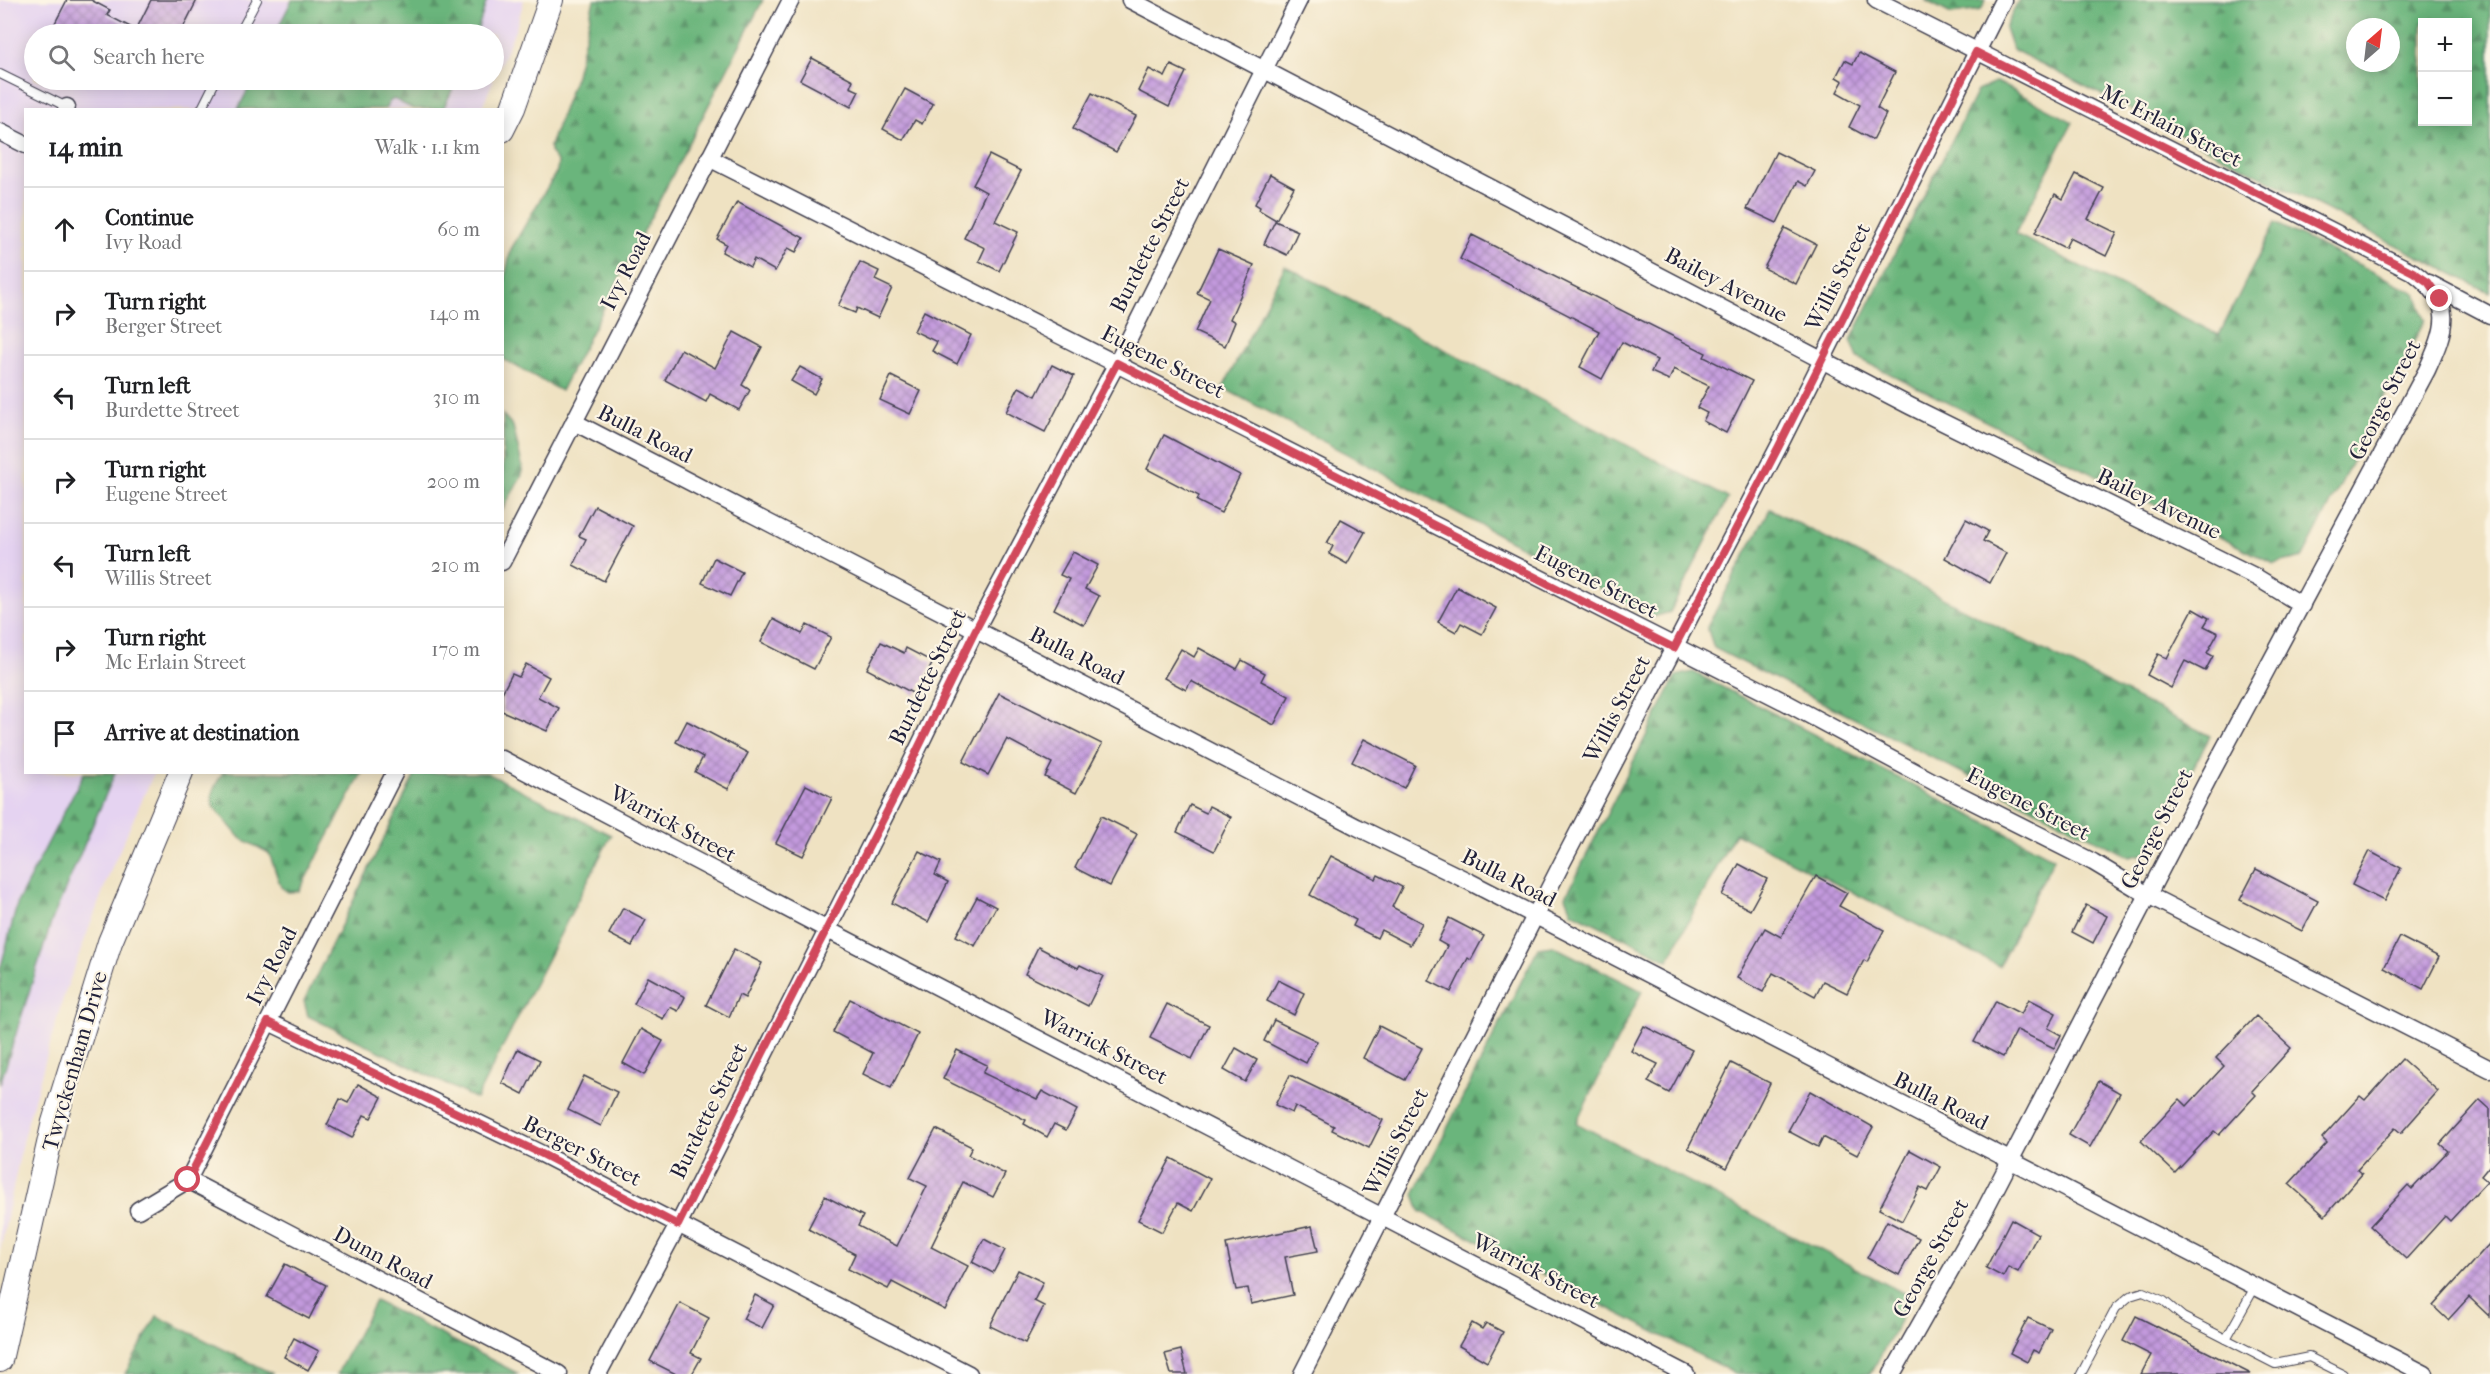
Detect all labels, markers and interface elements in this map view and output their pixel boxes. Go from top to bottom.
north arrow [2346,18,2400,72]
map controls [2418,18,2472,126]
button: + [2418,18,2472,72]
search box [24,24,504,90]
icon: search [45,41,78,74]
text: Search here [93,44,205,70]
button: − [2418,72,2472,126]
street label: Mc Erlain Street [2096,79,2246,173]
text: 14 min [48,132,123,163]
text: Walk · 1.1 km [375,136,480,159]
street label: Burdette Street [1105,173,1195,317]
text: Continue [105,205,194,231]
icon: ahead [48,213,81,246]
text: 60 m [437,218,480,241]
street label: Willis Street [1799,219,1876,336]
street label: Ivy Road [595,227,657,315]
text: Ivy Road [105,231,182,254]
street label: Bailey Avenue [1660,242,1792,328]
route end [2426,285,2452,311]
text: Turn right [105,289,206,315]
icon: right [48,297,81,330]
text: 140 m [429,302,480,325]
text: Berger Street [105,315,223,338]
street label: Eugene Street [1097,320,1229,404]
street label: George Street [2343,335,2427,465]
text: Turn left [105,373,191,399]
icon: left [48,381,81,414]
text: 310 m [433,386,480,409]
text: Burdette Street [105,399,240,422]
street label: Bulla Road [593,399,698,469]
text: Turn right [105,457,206,483]
street label: Bailey Avenue [2093,463,2225,545]
icon: right [48,465,81,498]
text: 200 m [427,470,480,493]
text: Eugene Street [105,483,228,506]
street label: Eugene Street [1530,540,1662,624]
text: Turn left [105,541,191,567]
icon: left [48,549,81,582]
text: 210 m [431,554,480,577]
text: Willis Street [105,567,212,590]
street label: Burdette Street [884,605,972,749]
street label: Bulla Road [1025,621,1130,691]
text: Turn right [105,625,206,651]
icon: right [48,633,81,666]
text: 170 m [431,638,480,661]
text: Mc Erlain Street [105,651,246,674]
street label: Willis Street [1577,651,1656,768]
icon: arrive [48,717,81,750]
text: Arrive at destination [105,720,299,746]
street label: Eugene Street [1962,762,2094,846]
street label: George Street [2115,764,2199,894]
street label: Warrick Street [605,779,741,868]
street label: Bulla Road [1457,843,1562,913]
street label: Ivy Road [241,922,303,1010]
street label: Twyckenham Drive [37,968,113,1154]
street label: Warrick Street [1035,1003,1172,1090]
street label: Burdette Street [665,1039,753,1183]
street label: Bulla Road [1889,1066,1994,1136]
street label: Willis Street [1357,1084,1434,1201]
street label: Berger Street [519,1110,646,1192]
route start [174,1166,200,1192]
street label: George Street [1888,1194,1974,1322]
street label: Dunn Road [329,1221,438,1295]
street label: Warrick Street [1467,1227,1604,1314]

